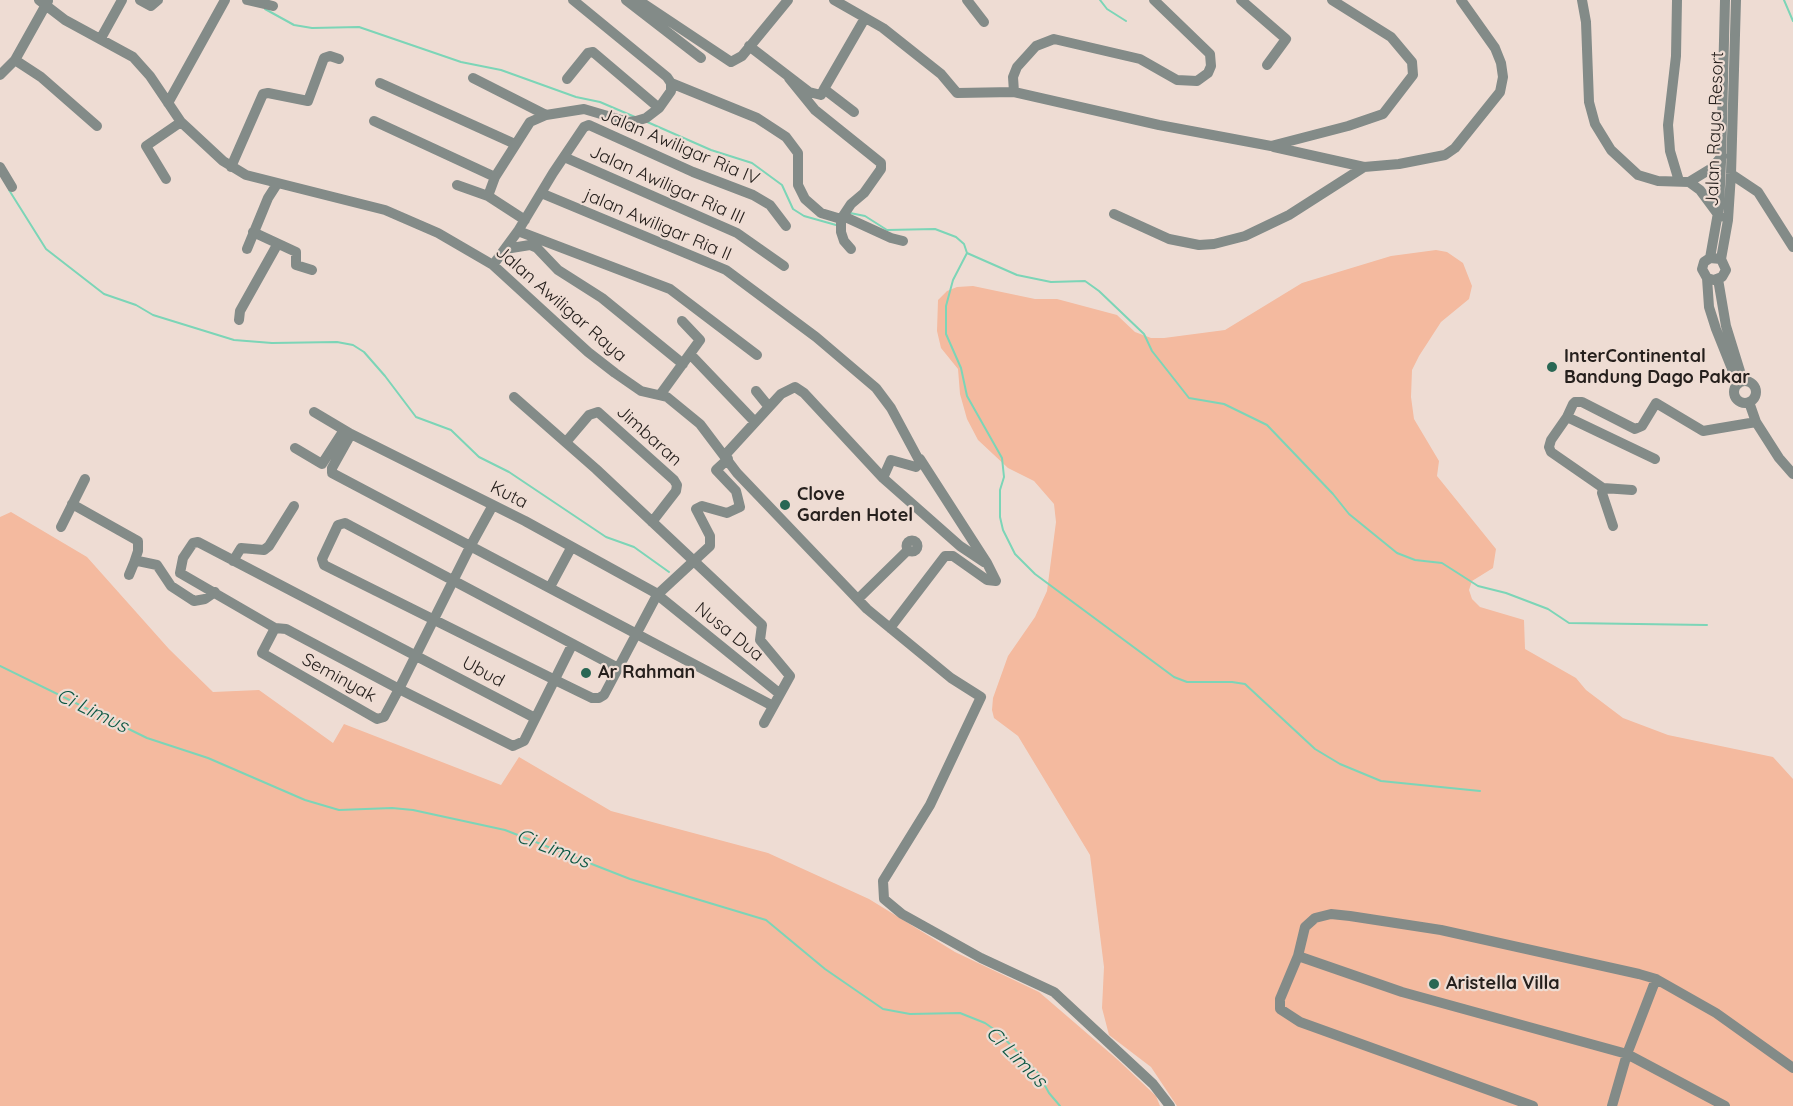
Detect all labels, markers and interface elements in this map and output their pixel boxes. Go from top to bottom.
street label: Jalan Raya Resort [1701,51,1729,207]
street label: Jalan Awiligar Ria IV [597,104,763,190]
street label: Jalan Awiligar Ria III [586,141,748,229]
street label: jalan Awiligar Ria II [581,184,735,266]
street label: Jalan Awiligar Raya [491,241,631,367]
place label: InterContinental Bandung Dago Pakar [1564,346,1750,388]
marker: InterContinental Bandung Dago Pakar [1545,360,1559,374]
street label: Jimbaran [612,401,686,471]
street label: Kuta [487,476,531,514]
place label: Clove Garden Hotel [797,484,913,526]
marker: Clove Garden Hotel [778,498,792,512]
street label: Nusa Dua [690,598,768,666]
street label: Seminyak [298,649,380,707]
street label: Ubud [458,652,508,692]
place label: Ar Rahman [598,662,695,684]
marker: Ar Rahman [579,666,593,680]
water label: Ci Limus [52,683,132,739]
water label: Ci Limus [513,824,593,874]
place label: Aristella Villa [1446,973,1560,995]
marker: Aristella Villa [1427,977,1441,991]
water label: Ci Limus [980,1021,1052,1093]

